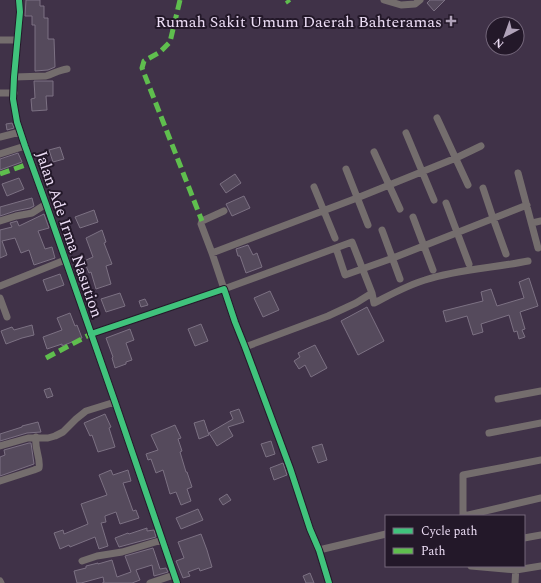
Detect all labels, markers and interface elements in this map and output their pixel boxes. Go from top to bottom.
place label: Rumah Sakit Umum Daerah Bahteramas [155,10,442,34]
marker: Rumah Sakit Umum Daerah Bahteramas [445,15,457,27]
north arrow [485,16,525,56]
text: N [490,34,508,53]
street label: Jalan Ade Irma Nasution [29,148,109,321]
legend [385,515,525,567]
text: Cycle path [421,522,478,541]
text: Path [421,542,446,561]

